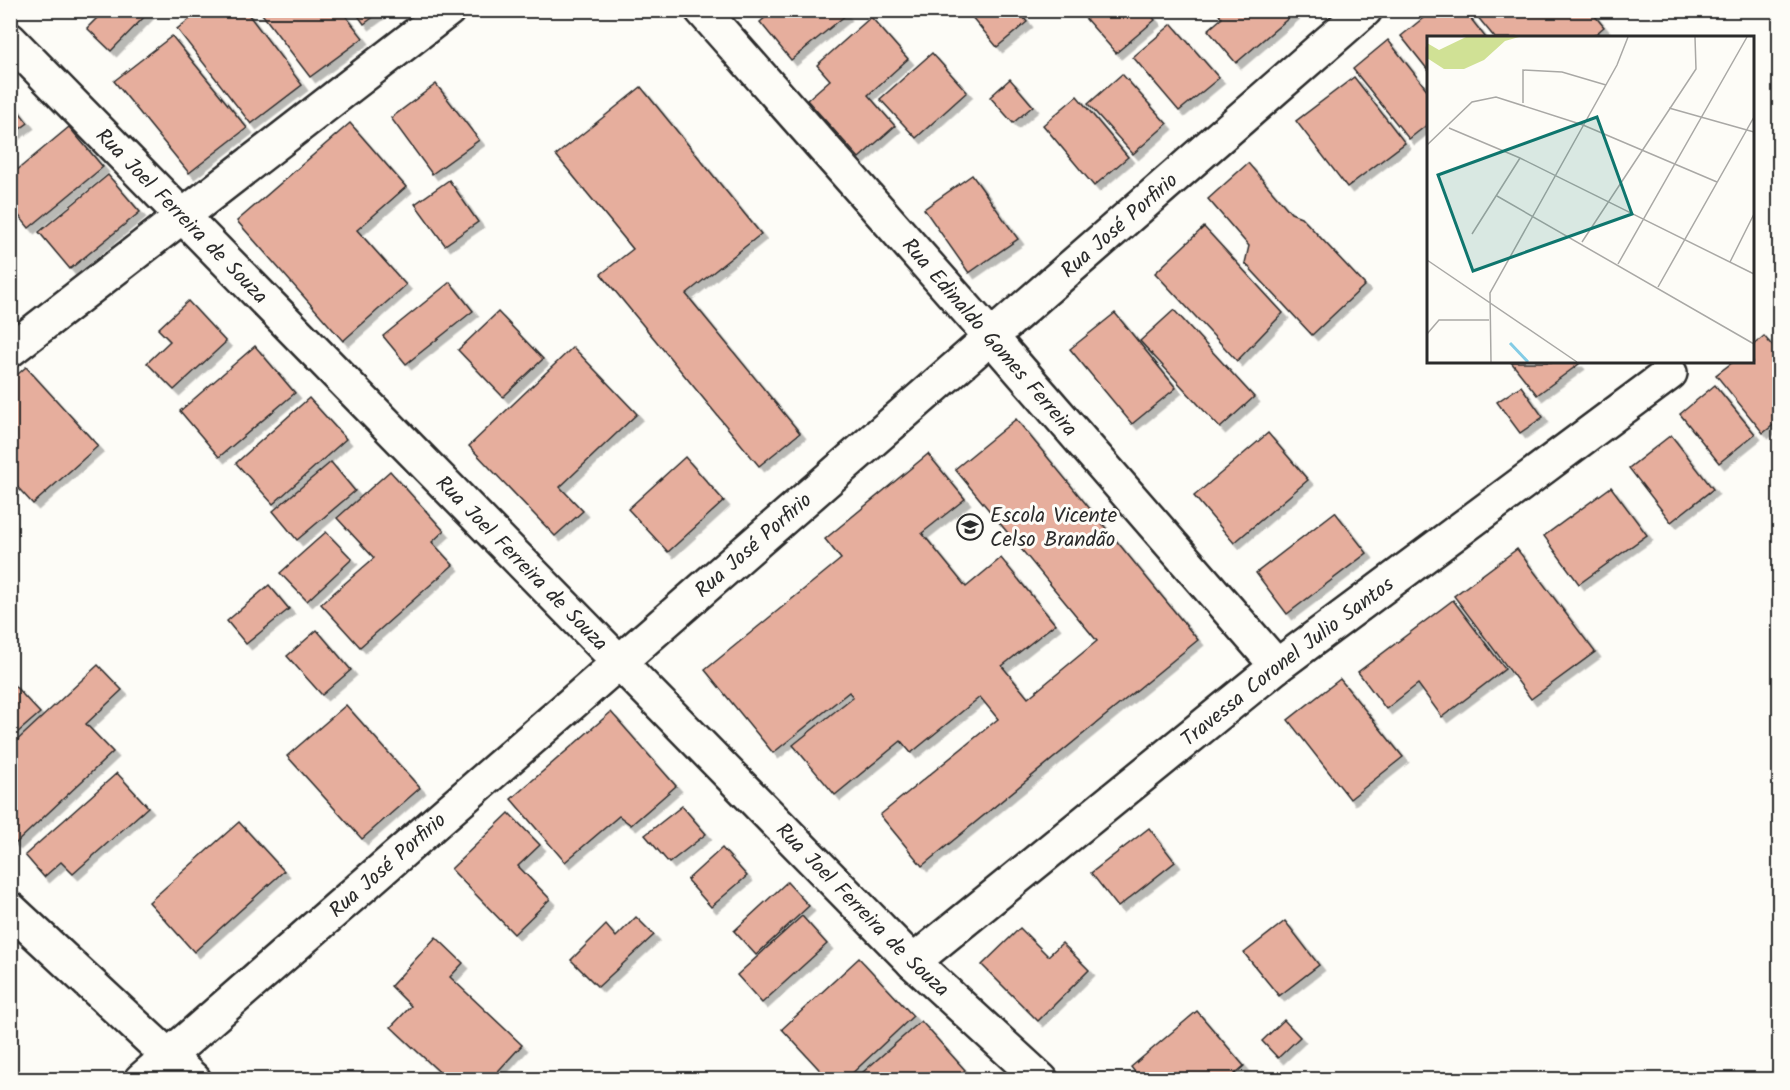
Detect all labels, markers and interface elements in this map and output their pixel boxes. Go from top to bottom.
inset map [1427,36,1754,363]
street label: Rua Joel Ferreira de Souza [87,121,275,312]
street label: Rua José Porfirio [1054,165,1186,287]
street label: Rua Edinaldo Gomes Ferreira [893,231,1085,445]
street label: Rua Joel Ferreira de Souza [427,468,615,660]
street label: Rua José Porfirio [688,485,820,607]
place label: Escola Vicente Celso Brandão [990,500,1118,557]
school or university icon: Escola Vicente Celso Brandão [955,512,985,542]
street label: Travessa Coronel Julio Santos [1174,569,1402,756]
street label: Rua José Porfirio [322,805,454,927]
street label: Rua Joel Ferreira de Souza [767,816,956,1006]

